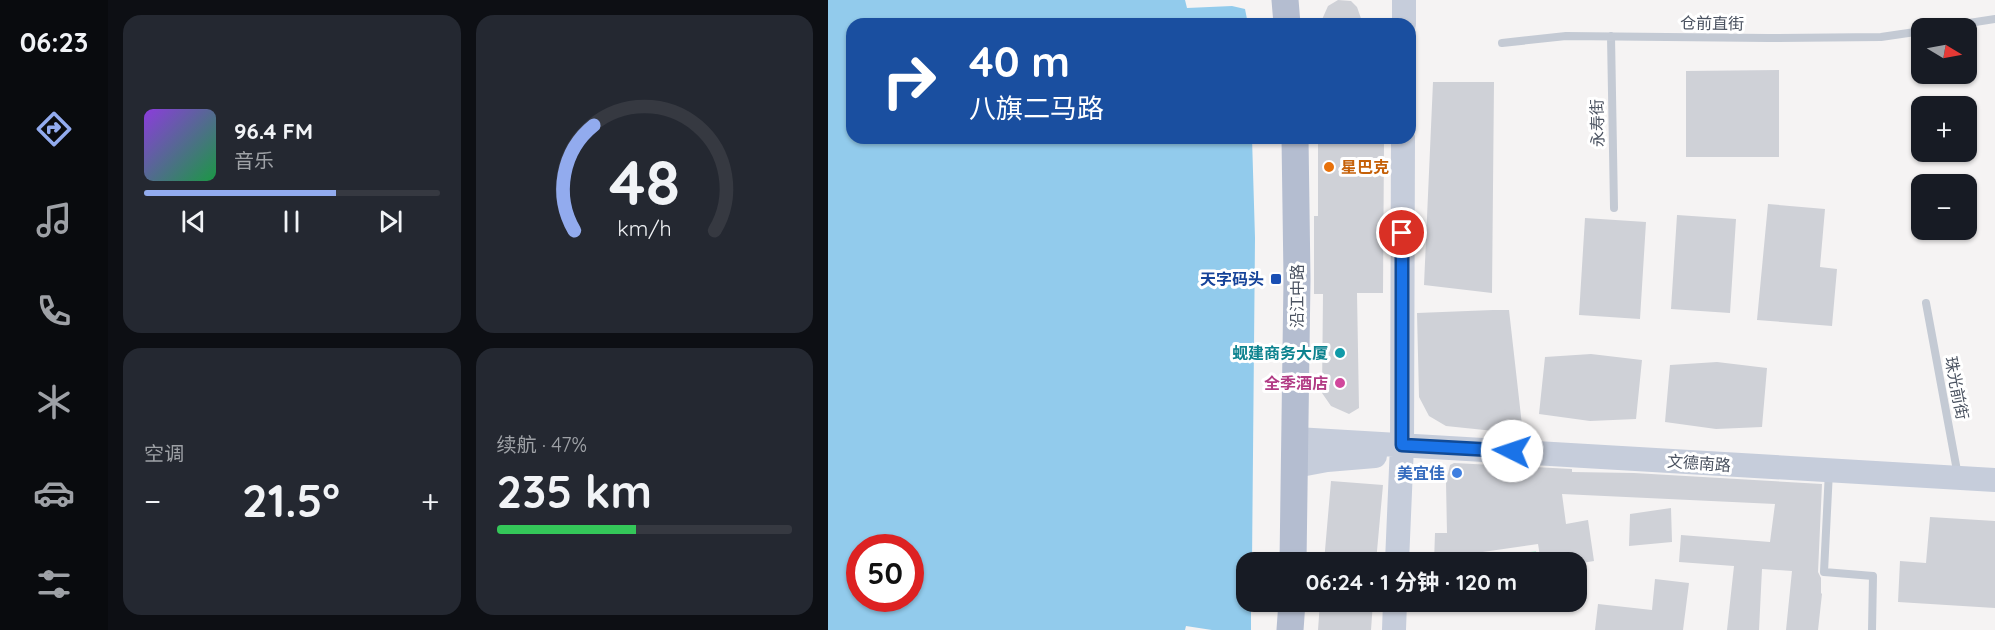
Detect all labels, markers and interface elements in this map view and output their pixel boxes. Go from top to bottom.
street label: 仓前直街 [1680,12,1744,34]
north arrow [1911,18,1977,84]
map controls [1911,18,1977,240]
text: 06:23 [20,25,88,59]
text: 40 m [969,35,1070,88]
icon: right [870,42,948,120]
text: 八旗二马路 [969,91,1104,125]
button: + [1911,96,1977,162]
street label: 永寿街 [1587,99,1607,147]
icon: directions [33,108,75,150]
text: 96.4 FM [234,117,313,145]
text: 48 [609,143,680,221]
text: 音乐 [234,148,274,173]
place label: 星巴克 [1341,157,1389,177]
marker: 星巴克 [1322,160,1336,174]
button: − [1911,174,1977,240]
icon: music [33,199,75,241]
icon: previous [177,205,210,238]
icon: pause [275,205,308,238]
icon: next [374,205,407,238]
pin [1376,207,1427,258]
text: km/h [617,215,671,241]
icon: arrive [1385,216,1418,249]
street label: 沿江中路 [1287,264,1307,328]
place label: 天字码头 [1200,269,1264,289]
marker: 天字码头 [1269,272,1283,286]
icon: phone [33,290,75,332]
place label: 蚬建商务大厦 [1232,343,1328,363]
marker: 蚬建商务大厦 [1333,346,1347,360]
street label: 珠光前街 [1941,355,1973,421]
place label: 全季酒店 [1264,373,1328,393]
marker: 全季酒店 [1333,376,1347,390]
icon: climate [33,381,75,423]
position arrow [1480,419,1544,483]
text: 续航 · 47% [497,432,587,457]
text: 空调 [144,441,184,466]
street label: 文德南路 [1666,451,1732,475]
text: 235 km [497,463,652,519]
place label: 美宜佳 [1397,463,1445,483]
marker: 美宜佳 [1450,466,1464,480]
icon: car [33,472,75,514]
text: 21.5° [242,472,340,528]
text: − [144,480,161,521]
text: + [421,480,439,521]
speed limit sign: 50 [846,534,924,612]
icon: filters [33,563,75,605]
text: 06:24 · 1 分钟 · 120 m [1306,568,1517,596]

